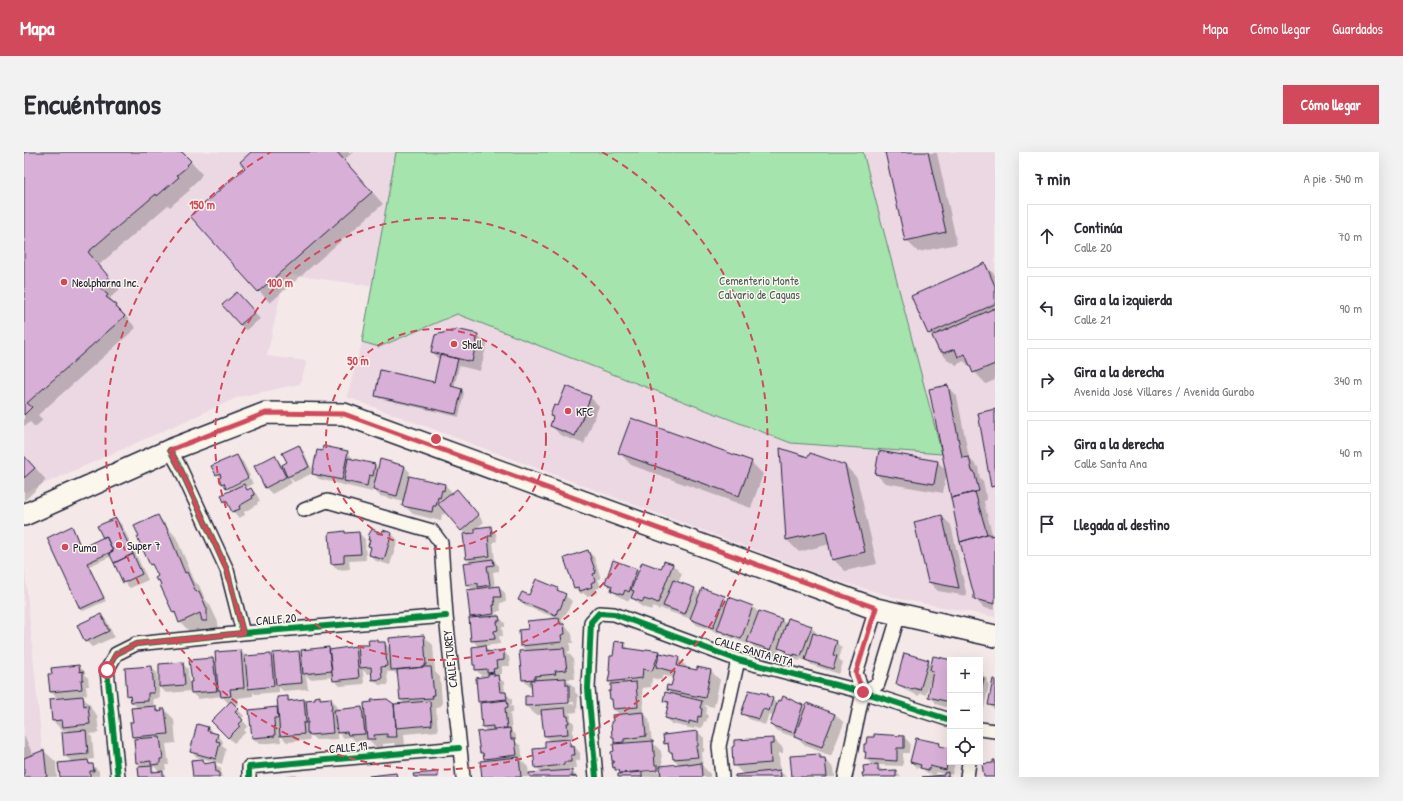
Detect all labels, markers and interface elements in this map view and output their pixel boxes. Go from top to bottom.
text: Mapa [20,15,54,41]
text: Mapa [1203,19,1228,38]
text: Cómo llegar [1250,19,1310,38]
text: Guardados [1332,19,1383,38]
text: Encuéntranos [24,85,161,123]
button: Cómo llegar [1283,85,1379,124]
text: 7 min [1035,167,1070,190]
text: A pie · 540 m [1303,169,1363,187]
text: 150 m [189,196,215,213]
text: Continúa [1074,217,1122,238]
icon: ahead [1036,225,1058,247]
text: 70 m [1338,227,1362,245]
text: Calle 20 [1074,238,1112,256]
park label: Cementerio Monte Calvario de Caguas [718,272,800,303]
place label: Neolpharna Inc. [72,274,139,291]
text: 100 m [267,274,293,291]
marker: Neolpharna Inc. [59,277,69,287]
text: Gira a la izquierda [1074,289,1172,310]
icon: left [1036,297,1058,319]
text: 90 m [1340,299,1362,317]
text: Calle 21 [1074,310,1111,328]
place label: Shell [462,336,483,353]
marker: Shell [449,339,459,349]
text: 50 m [347,352,369,369]
text: Gira a la derecha [1074,361,1164,382]
icon: right [1036,369,1058,391]
text: 340 m [1334,371,1362,389]
text: Avenida José Villares / Avenida Gurabo [1074,382,1254,400]
place label: KFC [576,403,594,420]
marker: KFC [563,406,573,416]
centre of rings [429,432,443,446]
text: Gira a la derecha [1074,433,1164,454]
icon: right [1036,441,1058,463]
text: 40 m [1339,443,1362,461]
text: Calle Santa Ana [1074,454,1147,472]
icon: arrive [1036,513,1058,535]
text: Llegada al destino [1074,514,1170,535]
place label: Super 7 [127,537,161,554]
place label: Puma [73,539,97,556]
marker: Super 7 [114,540,124,550]
marker: Puma [60,542,70,552]
street label: CALLE 20 [255,609,297,629]
street label: CALLE TUREY [438,629,461,689]
street label: CALLE SANTA RITA [713,632,795,670]
map controls [947,657,983,765]
button: + [947,657,983,693]
route start [98,661,116,679]
route end [854,683,872,701]
button: − [947,693,983,729]
button: locate [947,729,983,765]
street label: CALLE 19 [328,737,368,757]

